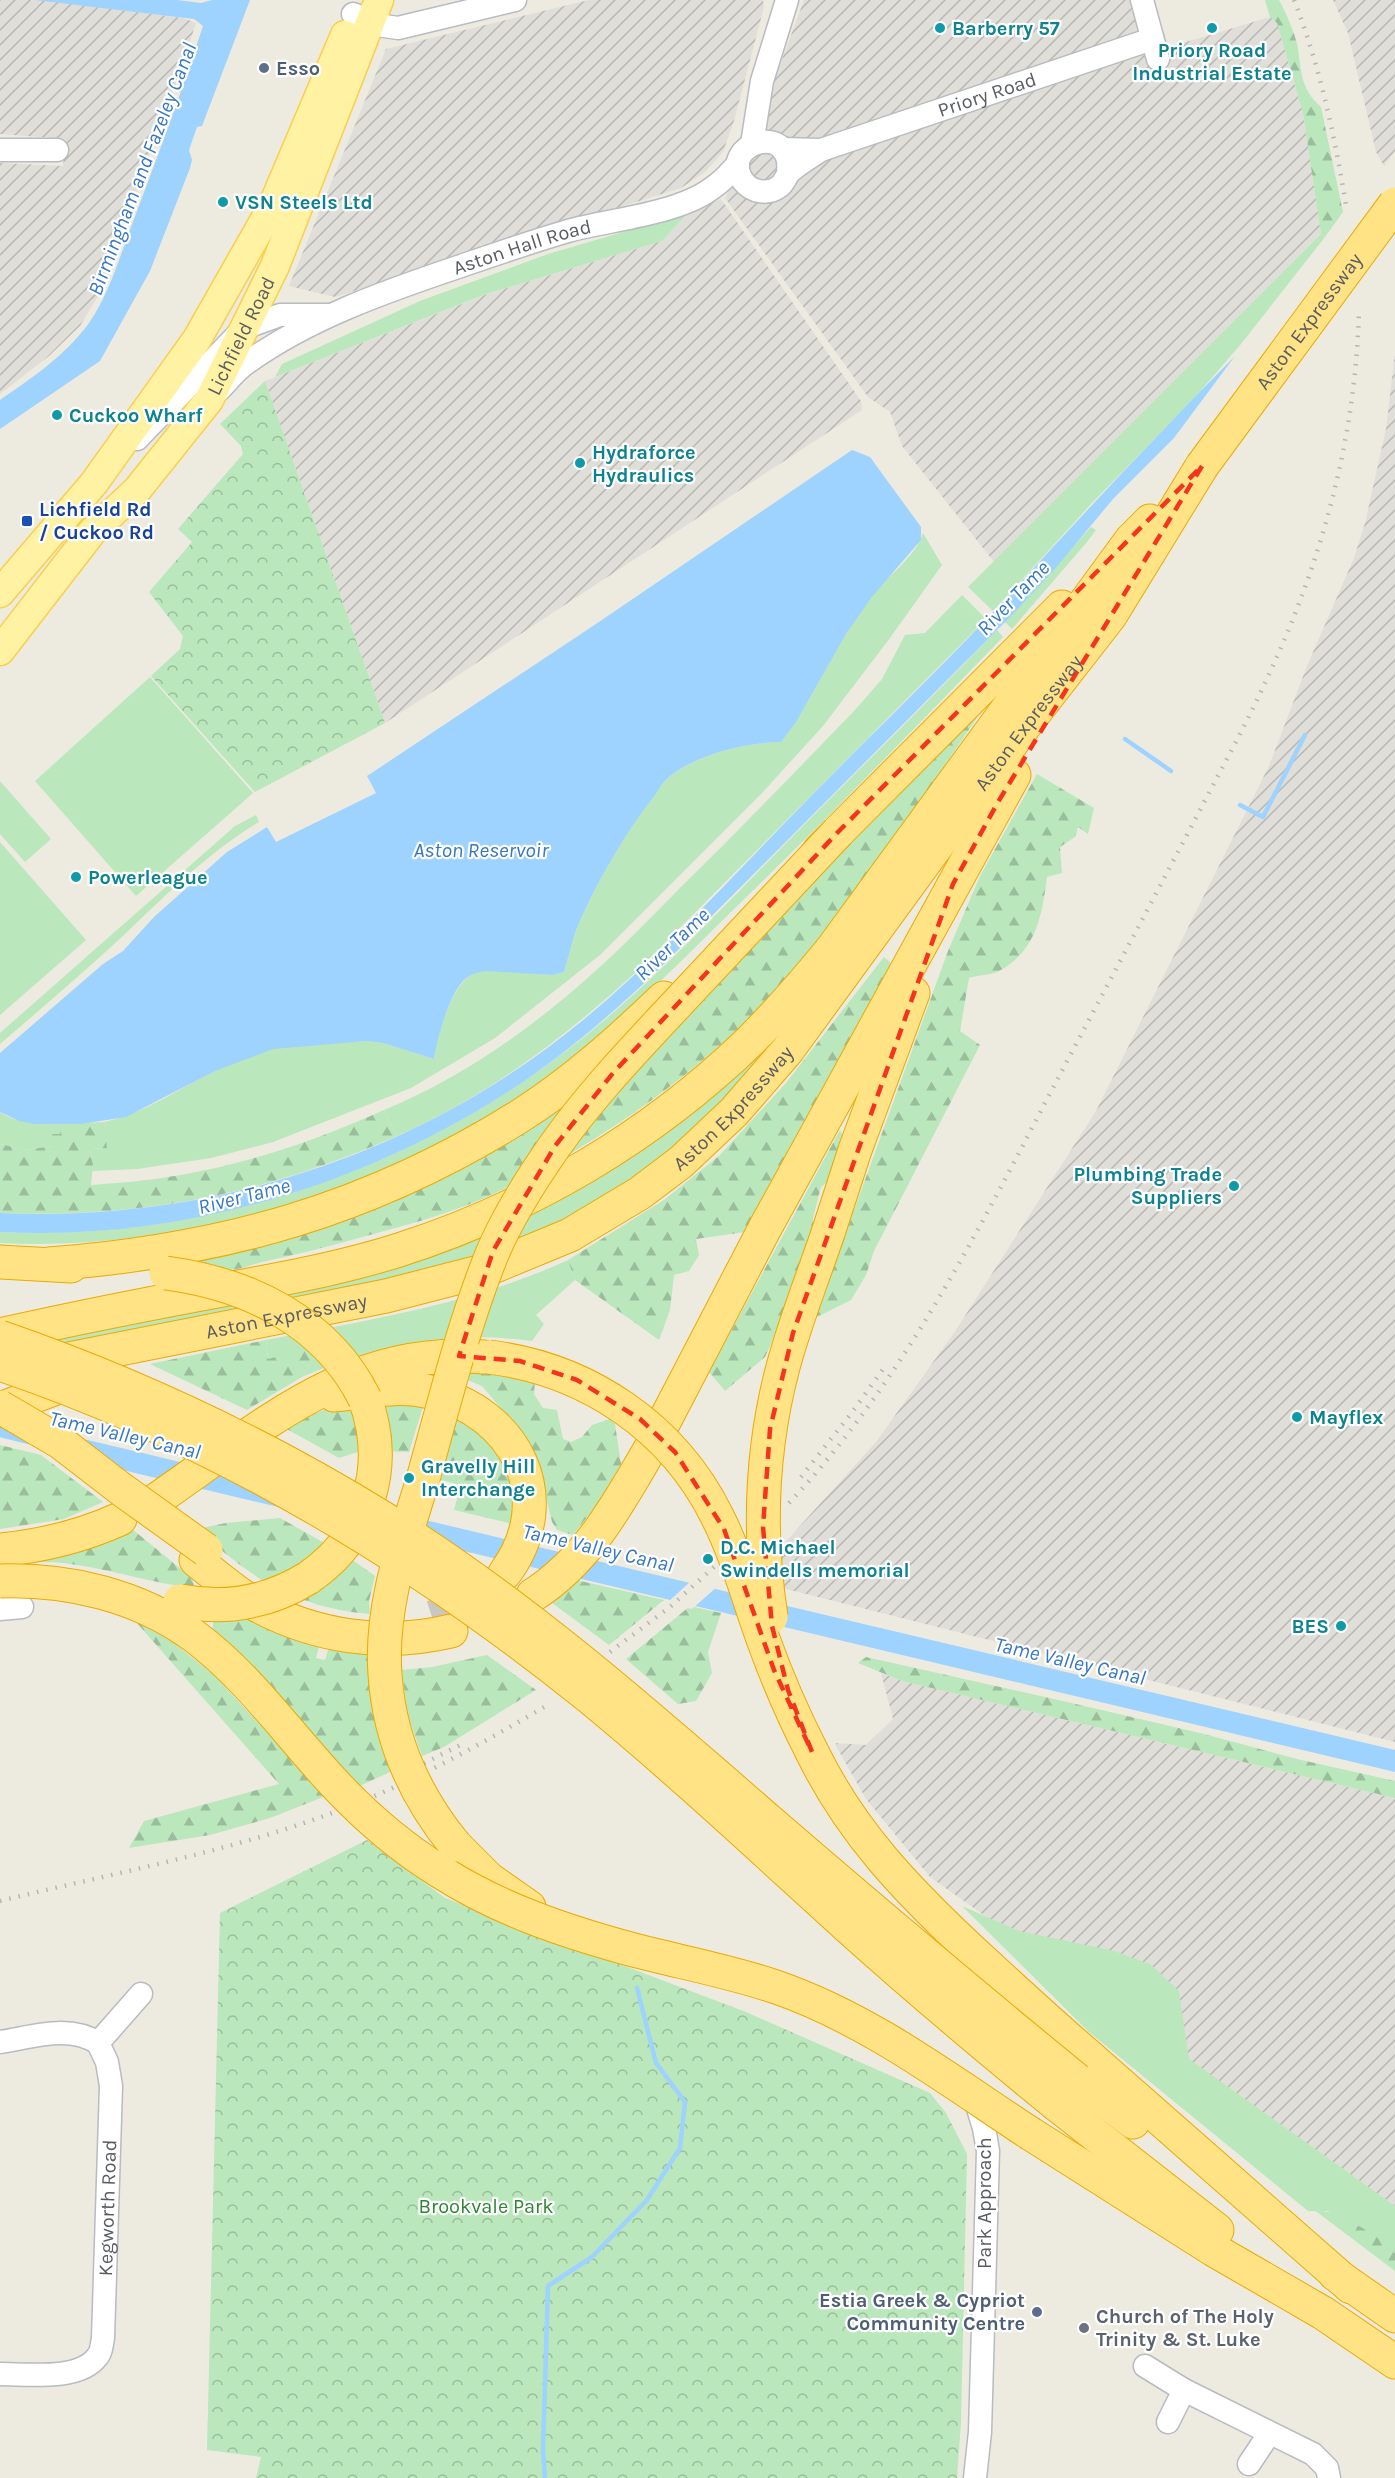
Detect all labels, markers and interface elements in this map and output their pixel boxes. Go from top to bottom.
place label: Barberry 57 [952,17,1060,40]
marker: Barberry 57 [933,21,947,35]
marker: Priory Road Industrial Estate [1205,21,1219,35]
water label: Birmingham and Fazeley Canal [83,39,201,299]
place label: Priory Road Industrial Estate [1132,39,1292,85]
place label: Esso [276,57,320,80]
marker: Esso [257,61,271,75]
street label: Priory Road [935,67,1039,122]
place label: VSN Steels Ltd [235,191,373,214]
marker: VSN Steels Ltd [216,195,230,209]
street label: Aston Hall Road [450,214,593,279]
street label: Aston Expressway [1251,248,1367,394]
street label: Lichfield Road [202,273,280,399]
place label: Cuckoo Wharf [69,404,203,427]
marker: Cuckoo Wharf [50,408,64,422]
place label: Hydraforce Hydraulics [592,441,696,487]
marker: Hydraforce Hydraulics [573,456,587,470]
place label: Lichfield Rd / Cuckoo Rd [39,498,154,544]
marker: Lichfield Rd / Cuckoo Rd [20,514,34,528]
water label: River Tame [972,556,1054,640]
street label: Aston Expressway [970,650,1087,795]
water label: Aston Reservoir [414,838,549,862]
place label: Powerleague [88,866,208,889]
marker: Powerleague [69,870,83,884]
water label: River Tame [630,903,714,985]
street label: Aston Expressway [669,1041,798,1175]
place label: Plumbing Trade Suppliers [1073,1163,1222,1209]
water label: River Tame [196,1173,293,1219]
marker: Plumbing Trade Suppliers [1227,1179,1241,1193]
street label: Aston Expressway [204,1289,369,1343]
water label: Tame Valley Canal [47,1406,203,1464]
place label: Mayflex [1309,1406,1383,1429]
marker: Mayflex [1290,1410,1304,1424]
place label: Gravelly Hill Interchange [421,1455,535,1501]
marker: Gravelly Hill Interchange [402,1471,416,1485]
water label: Tame Valley Canal [520,1519,676,1577]
place label: D.C. Michael Swindells memorial [720,1536,910,1582]
marker: D.C. Michael Swindells memorial [701,1552,715,1566]
place label: BES [1292,1615,1329,1638]
marker: BES [1334,1619,1348,1633]
water label: Tame Valley Canal [992,1632,1148,1690]
street label: Park Approach [973,2137,996,2269]
street label: Kegworth Road [93,2139,121,2277]
park label: Brookvale Park [418,2195,554,2218]
place label: Estia Greek & Cypriot Community Centre [819,2289,1025,2335]
marker: Estia Greek & Cypriot Community Centre [1030,2305,1044,2319]
place label: Church of The Holy Trinity & St. Luke [1096,2305,1274,2351]
marker: Church of The Holy Trinity & St. Luke [1077,2321,1091,2335]

